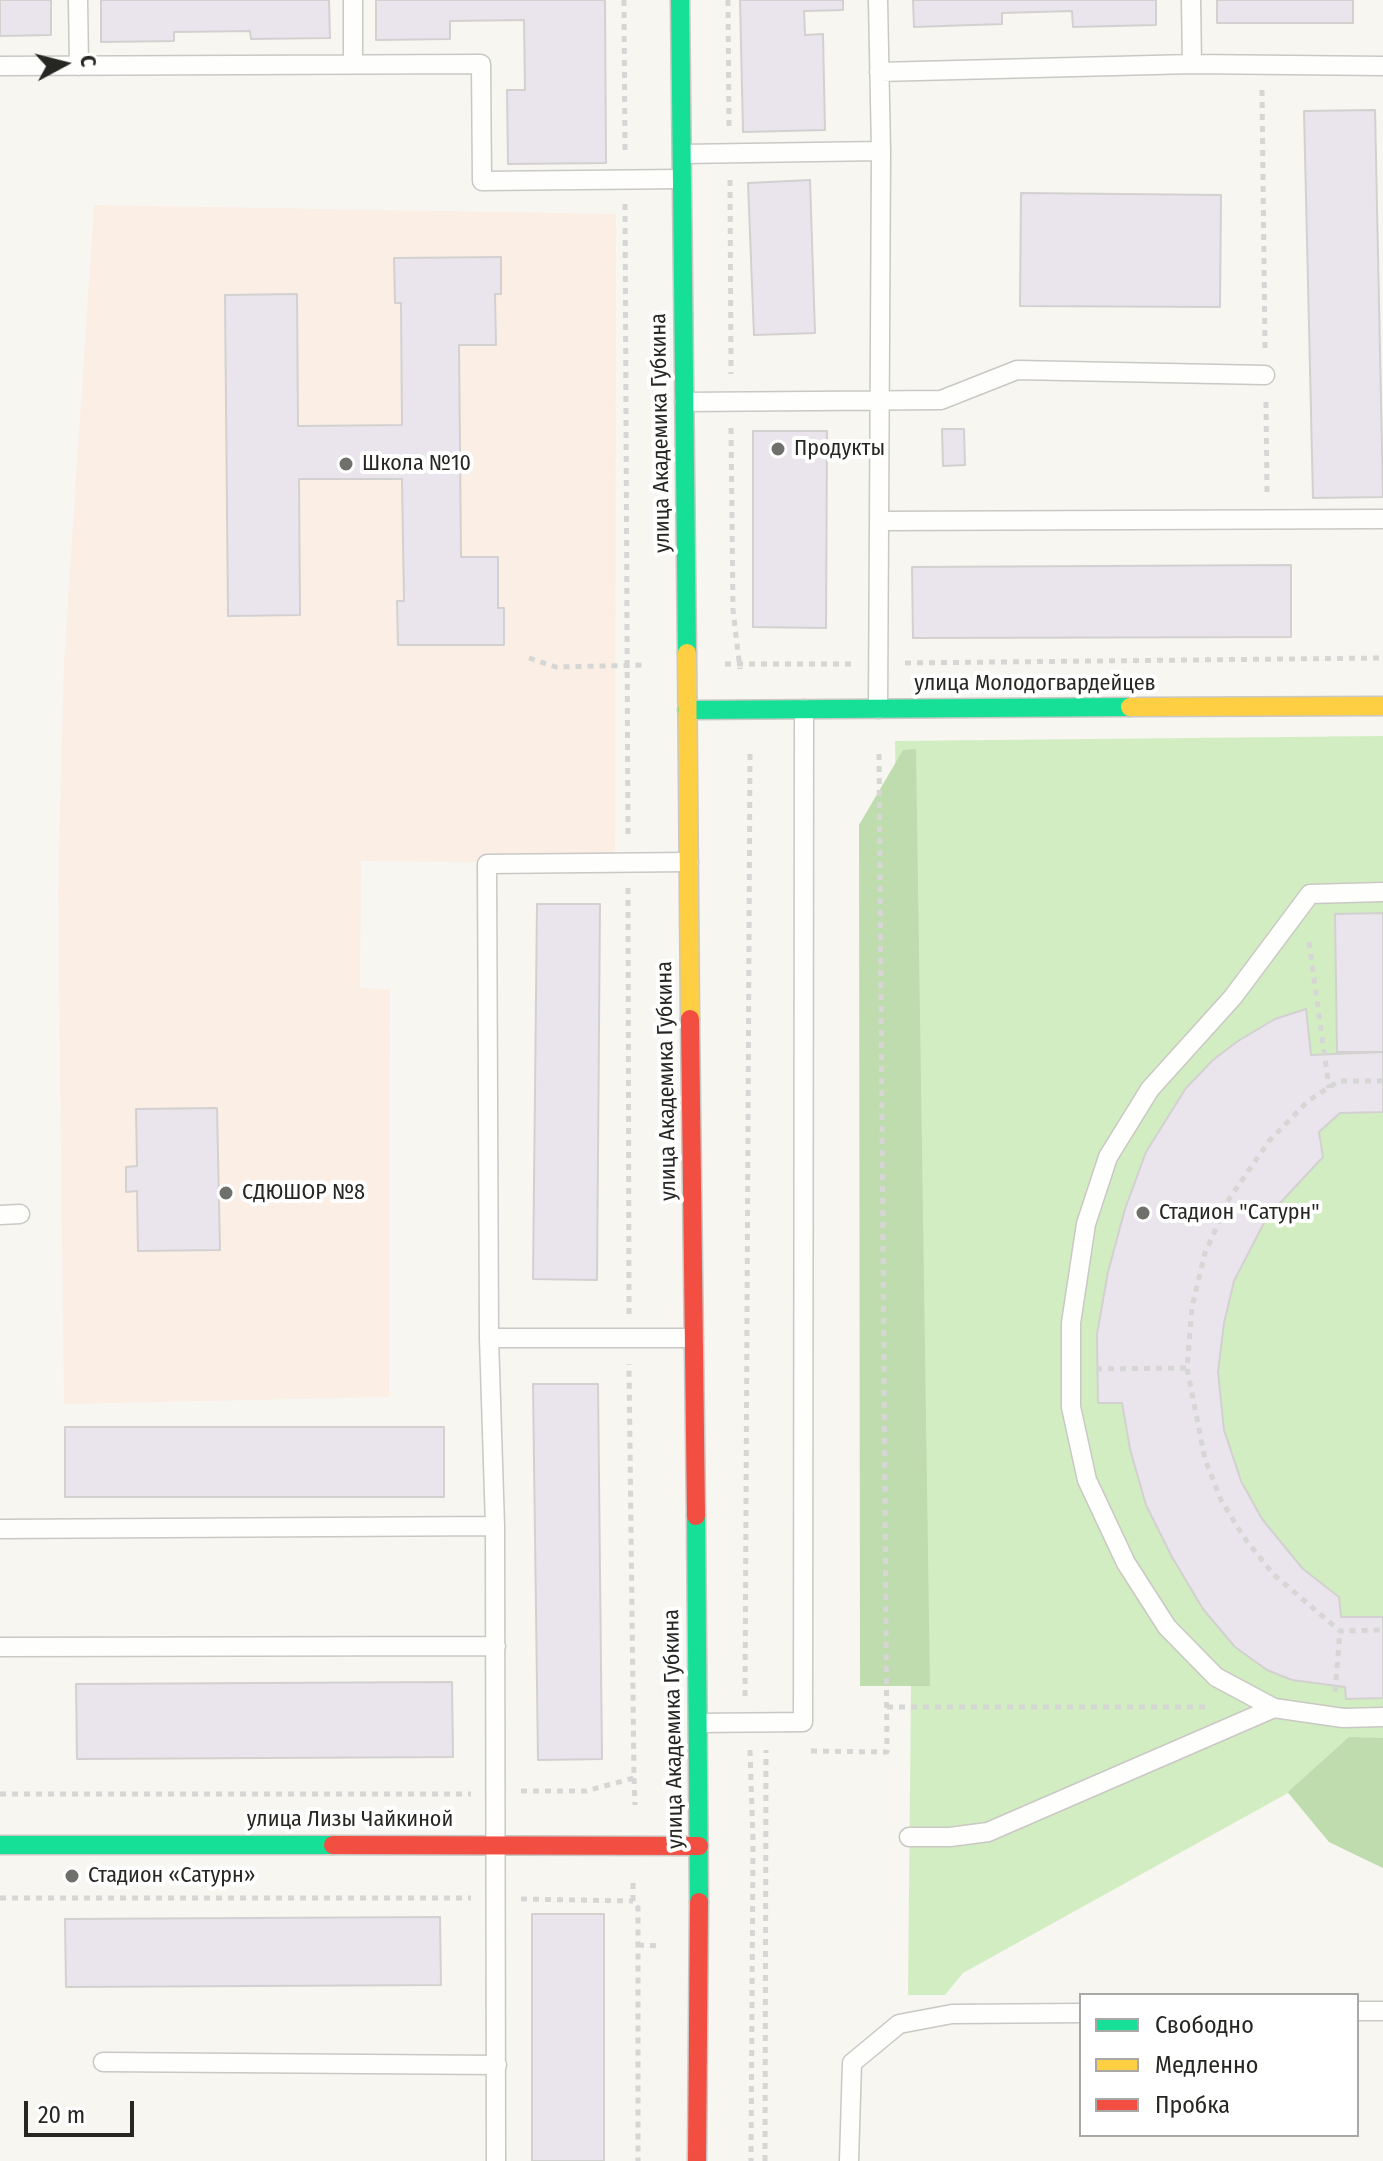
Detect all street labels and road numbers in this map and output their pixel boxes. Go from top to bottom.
street label: улица Академика Губкина [646,313,676,553]
street label: улица Молодогвардейцев [914,671,1156,697]
street label: улица Академика Губкина [652,961,682,1201]
street label: улица Академика Губкина [659,1609,689,1849]
street label: улица Лизы Чайкиной [247,1807,453,1833]

